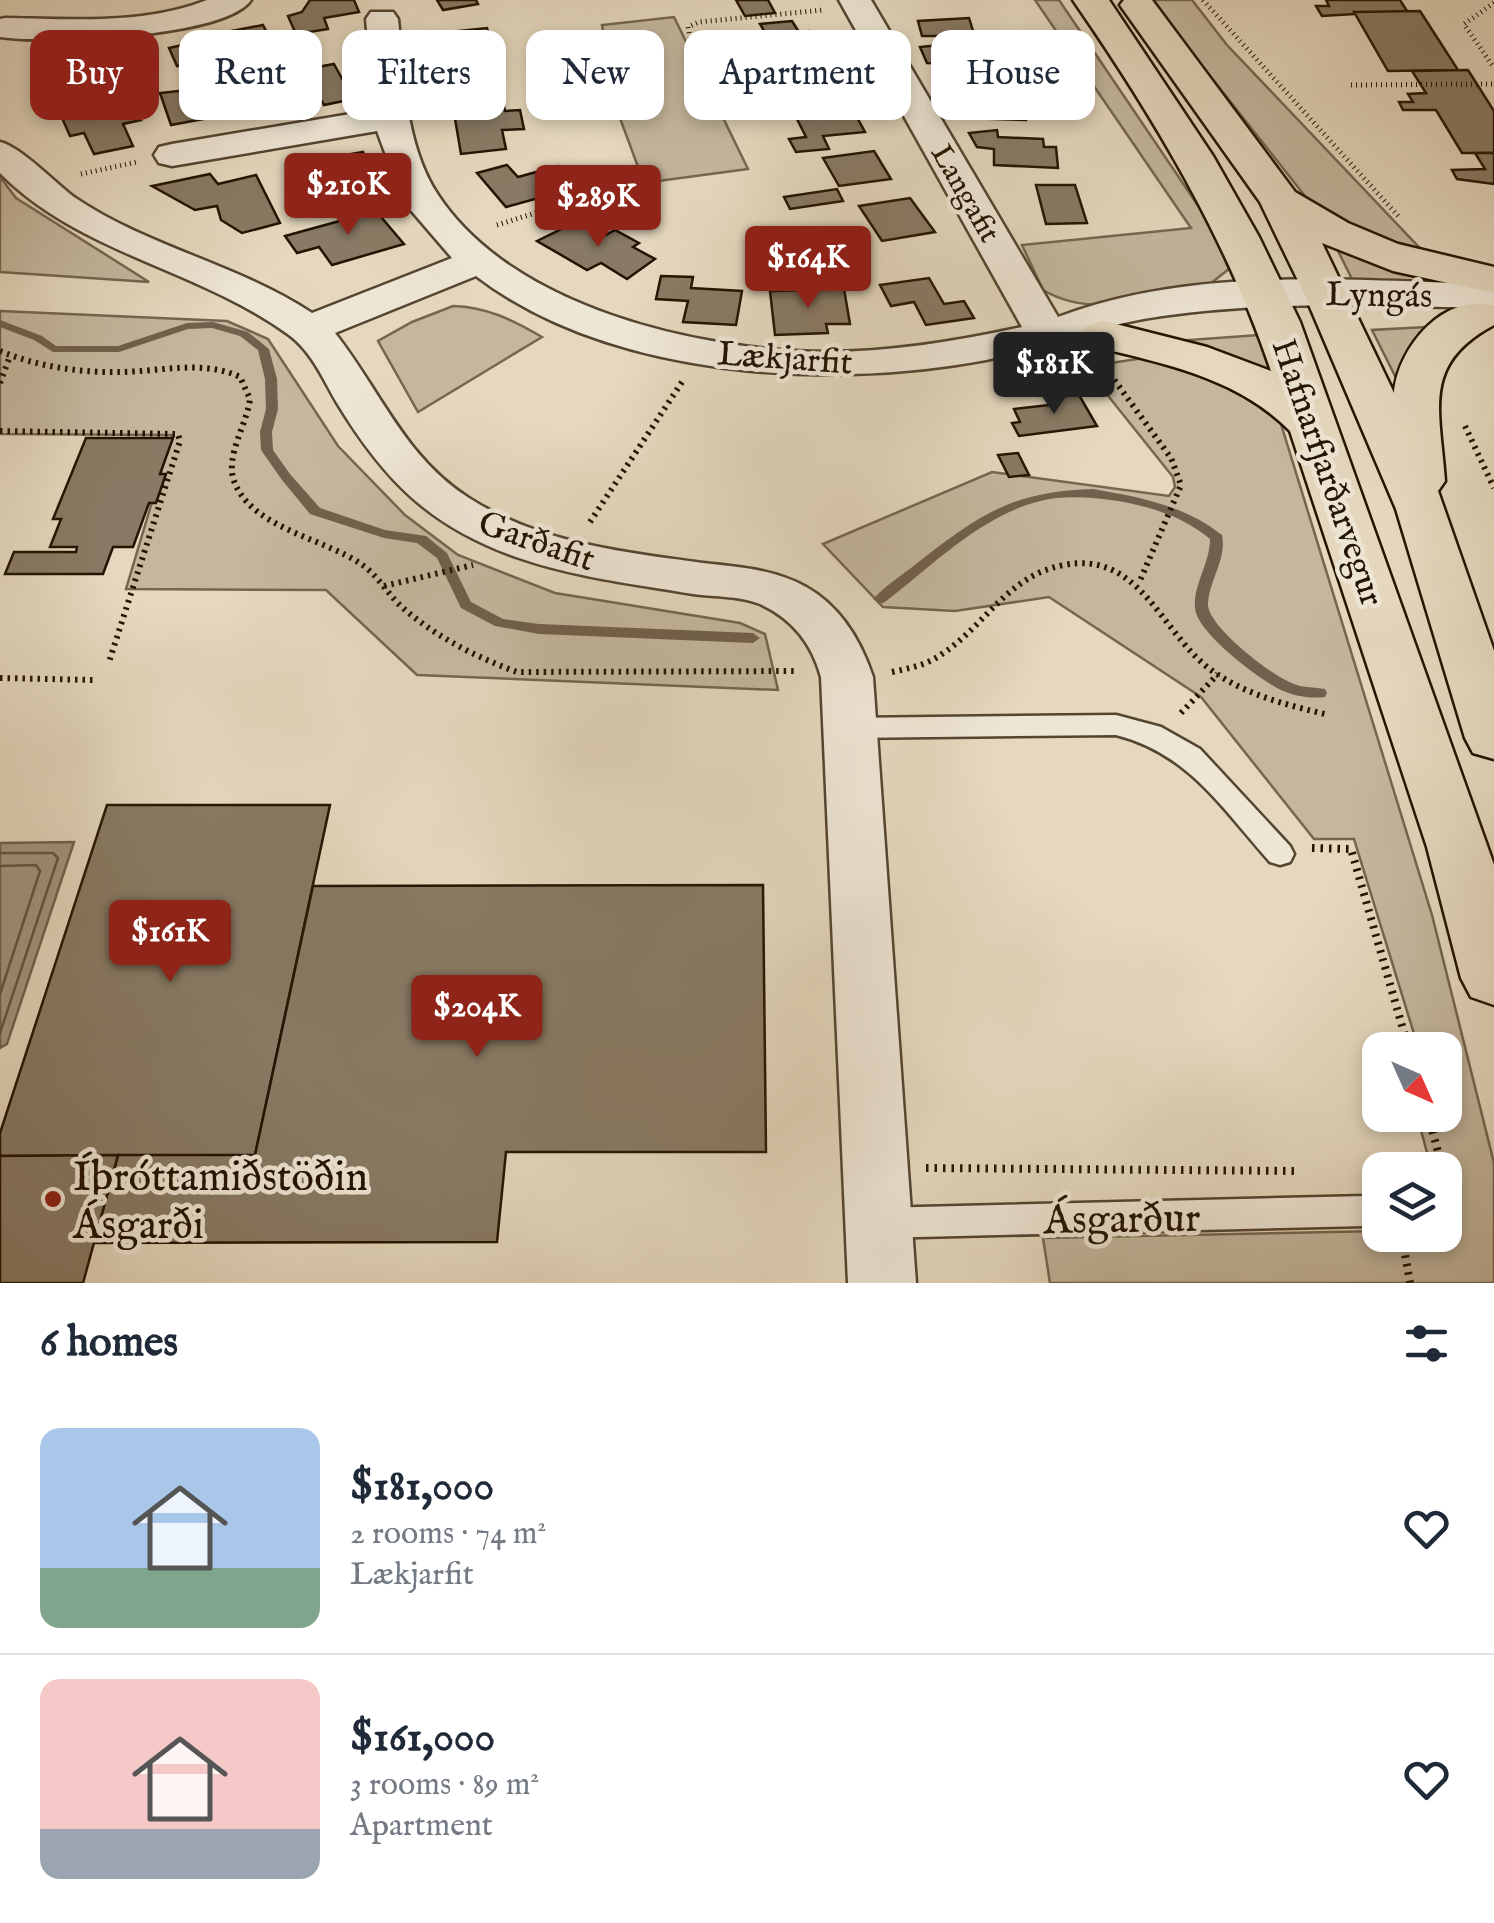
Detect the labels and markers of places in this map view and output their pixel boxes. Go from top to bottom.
pin: $210K [278,153,418,238]
pin: $289K [528,165,668,250]
pin: $164K [738,226,878,311]
pin: $181K [984,332,1124,417]
pin: $161K [100,900,240,985]
pin: $204K [407,975,547,1060]
place label: Íþróttamiðstöðin Ásgarði [72,1151,368,1253]
marker: Íþróttamiðstöðin Ásgarði [42,1188,64,1210]

